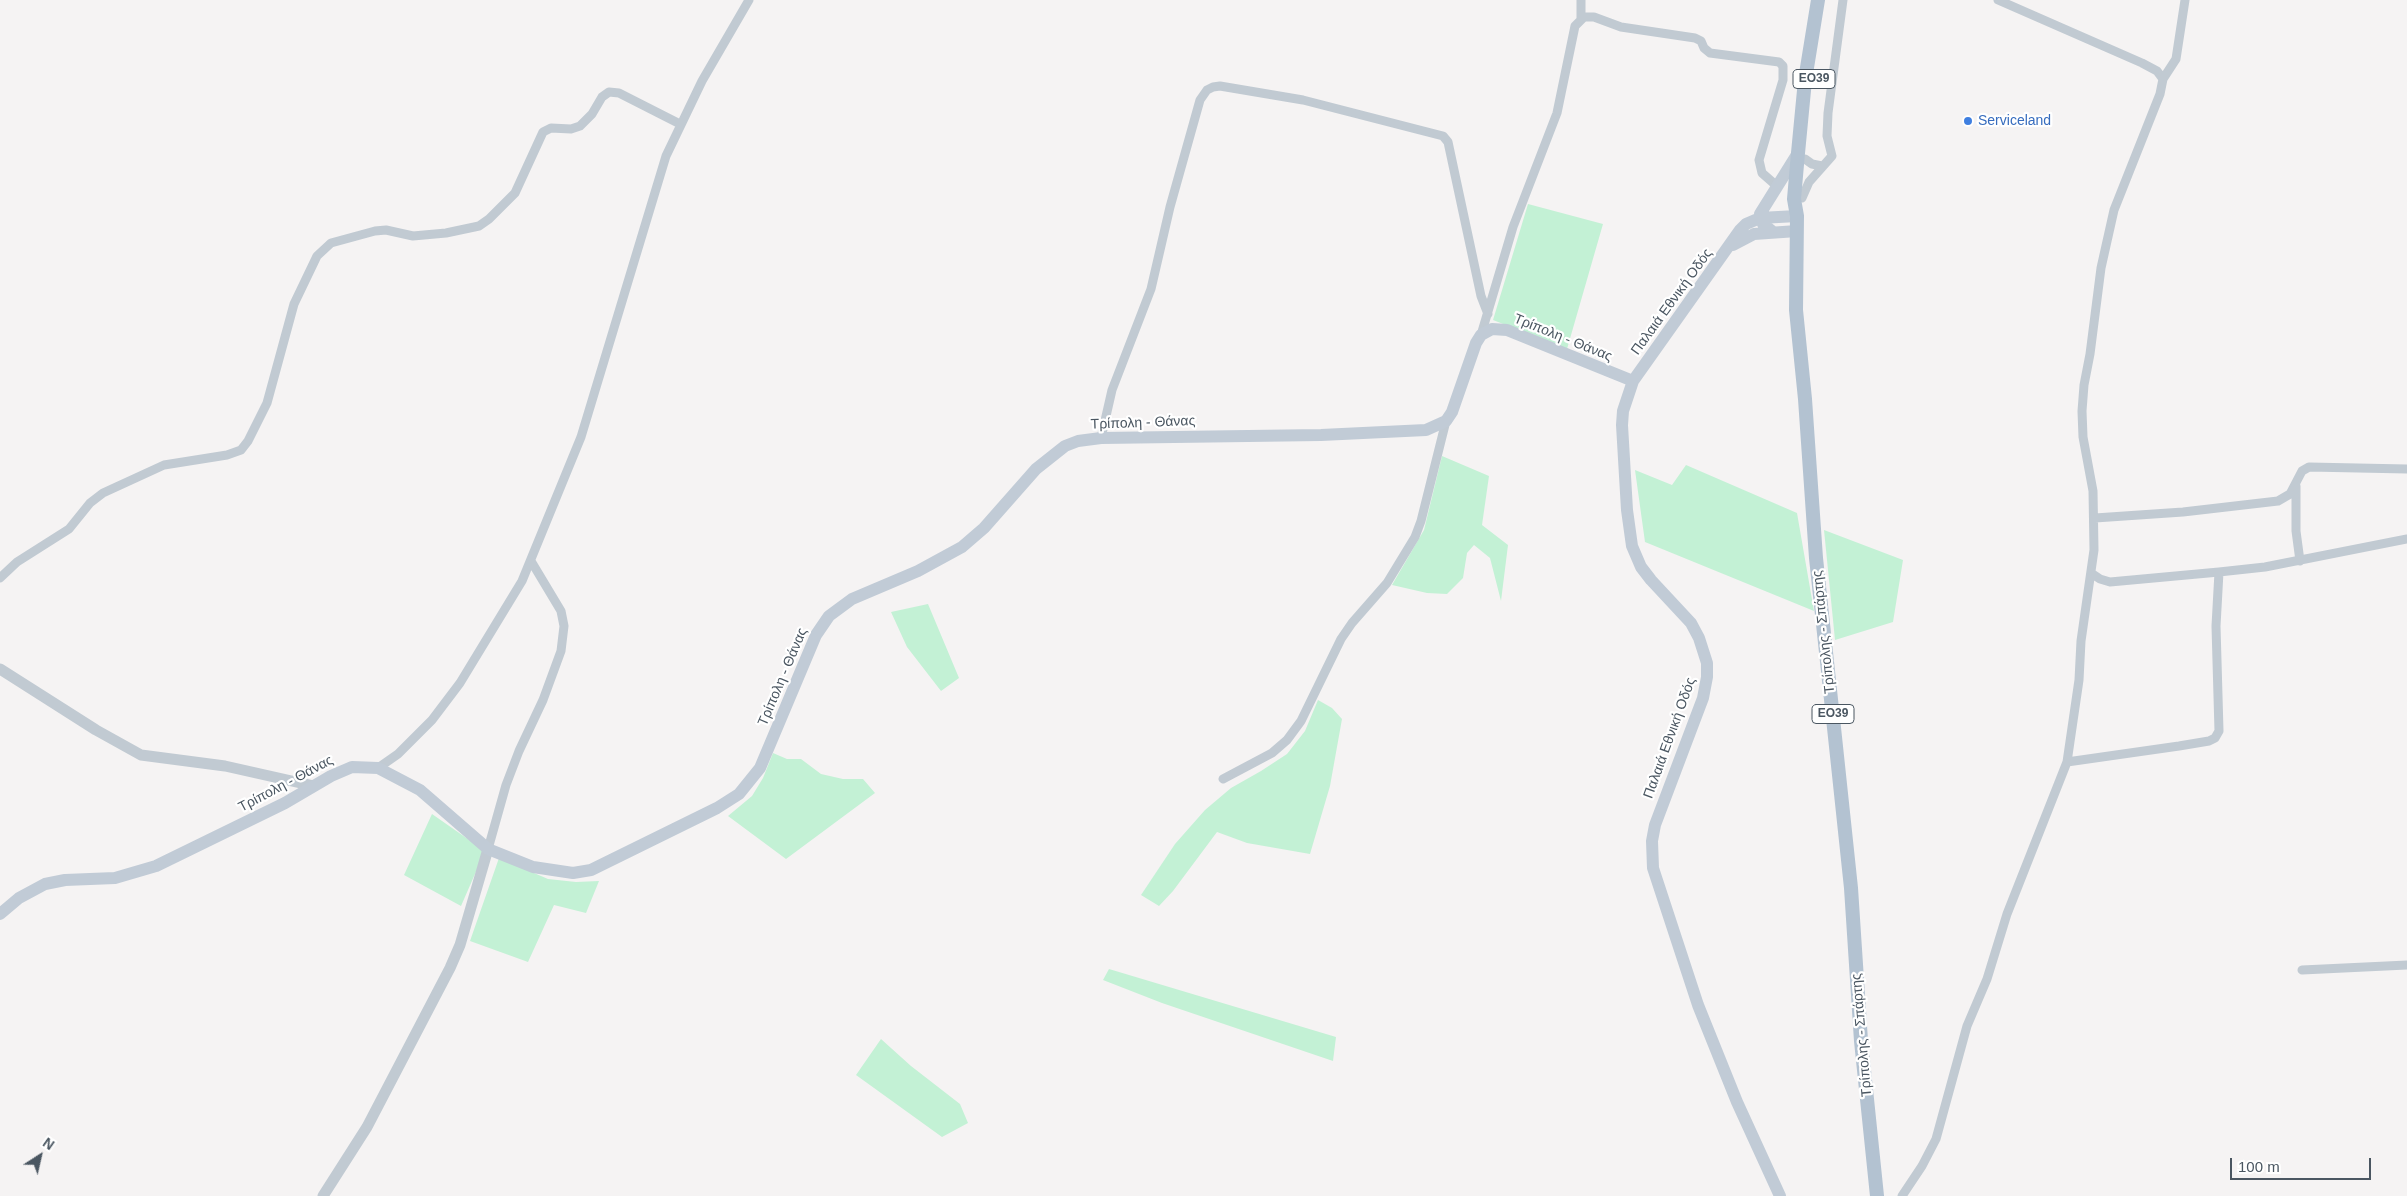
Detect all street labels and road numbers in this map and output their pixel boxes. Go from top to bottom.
road number: ΕΟ39 [1793,70,1835,88]
street label: Παλαιά Εθνική Οδός [1628,246,1716,358]
street label: Τρίπολη - Θάνας [1511,311,1615,365]
street label: Τρίπολη - Θάνας [1090,413,1196,433]
street label: Τρίπολης - Σπάρτης [1809,569,1839,695]
street label: Τρίπολη - Θάνας [755,626,811,728]
street label: Παλαιά Εθνική Οδός [1640,675,1700,801]
road number: ΕΟ39 [1812,704,1854,724]
street label: Τρίπολη - Θάνας [236,752,336,816]
street label: Τρίπολης - Σπάρτης [1848,973,1876,1097]

